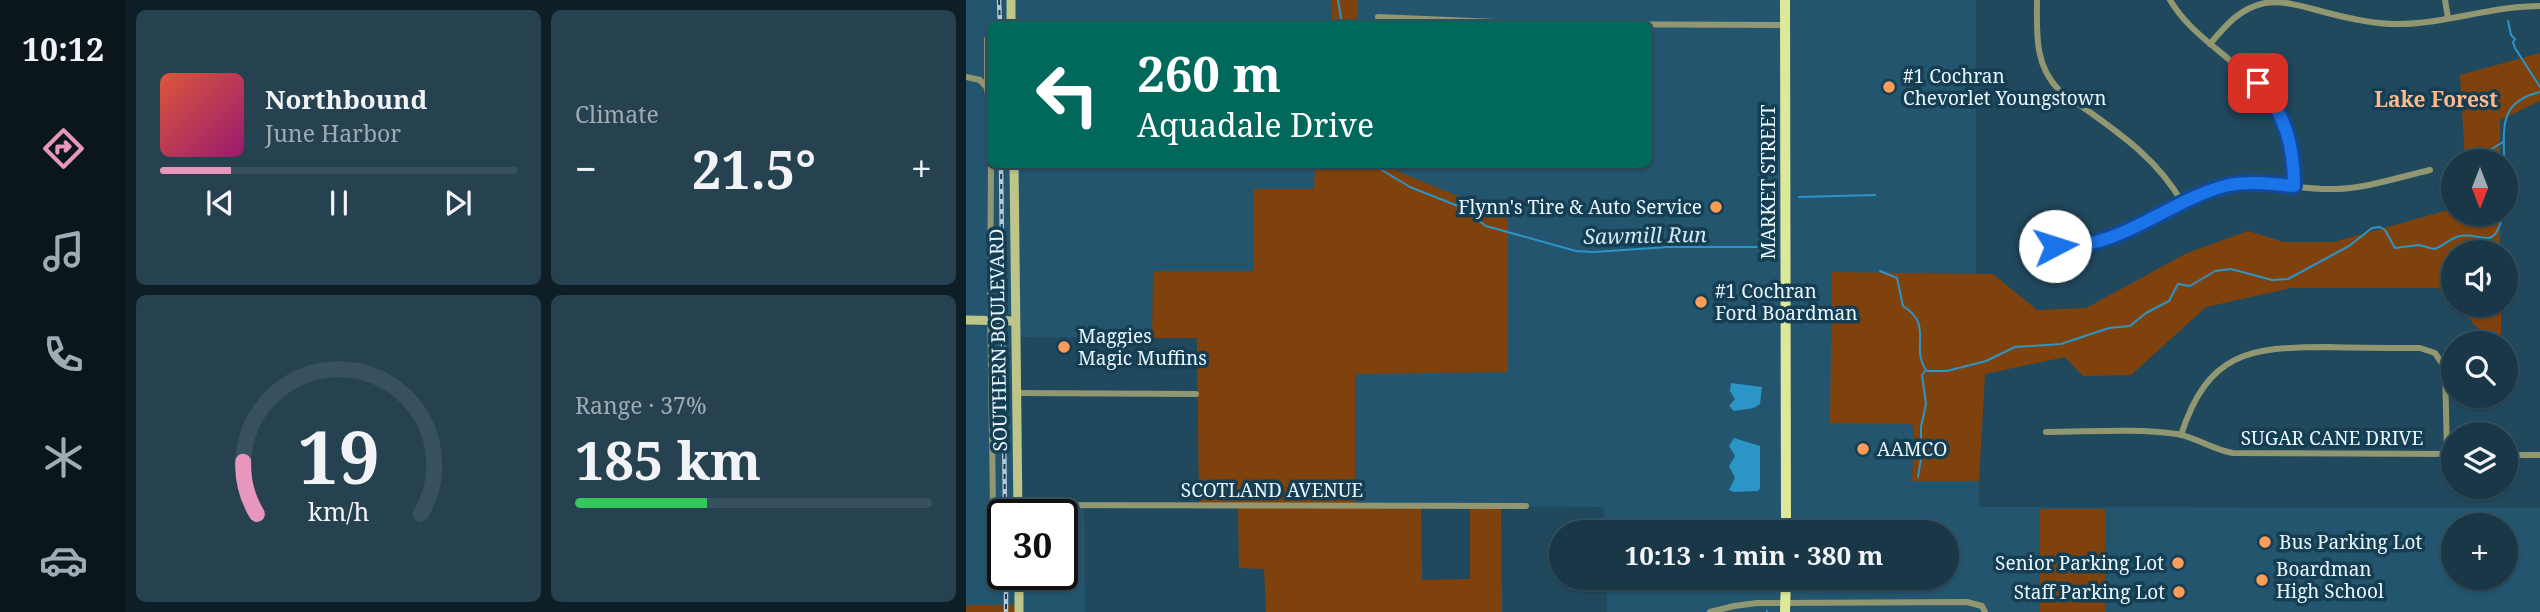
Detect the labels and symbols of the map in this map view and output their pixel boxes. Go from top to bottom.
pin [2228,53,2288,113]
place label: #1 Cochran Chevorlet Youngstown [1903,63,2106,111]
marker: #1 Cochran Chevorlet Youngstown [1881,79,1897,95]
district label: Lake Forest [2374,85,2498,113]
street label: MARKET STREET [1755,104,1781,259]
north arrow [2441,149,2518,226]
place label: Flynn's Tire & Auto Service [1458,194,1702,220]
marker: Flynn's Tire & Auto Service [1708,199,1724,215]
position arrow [2018,209,2092,283]
water label: Sawmill Run [1583,220,1707,250]
street label: SOUTHERN BOULEVARD [983,228,1013,452]
place label: #1 Cochran Ford Boardman [1715,278,1858,326]
marker: #1 Cochran Ford Boardman [1693,294,1709,310]
place label: Maggies Magic Muffins [1078,323,1207,371]
marker: Maggies Magic Muffins [1056,339,1072,355]
street label: SUGAR CANE DRIVE [2241,425,2423,451]
place label: AAMCO [1877,436,1947,462]
marker: AAMCO [1855,441,1871,457]
street label: SCOTLAND AVENUE [1181,477,1363,503]
speed limit sign: 30 [987,499,1078,590]
place label: Bus Parking Lot [2279,529,2423,555]
marker: Bus Parking Lot [2257,534,2273,550]
place label: Senior Parking Lot [1995,550,2164,576]
marker: Senior Parking Lot [2170,555,2186,571]
place label: Boardman High School [2276,556,2384,604]
marker: Boardman High School [2254,572,2270,588]
place label: Staff Parking Lot [2014,579,2165,605]
marker: Staff Parking Lot [2171,584,2187,600]

